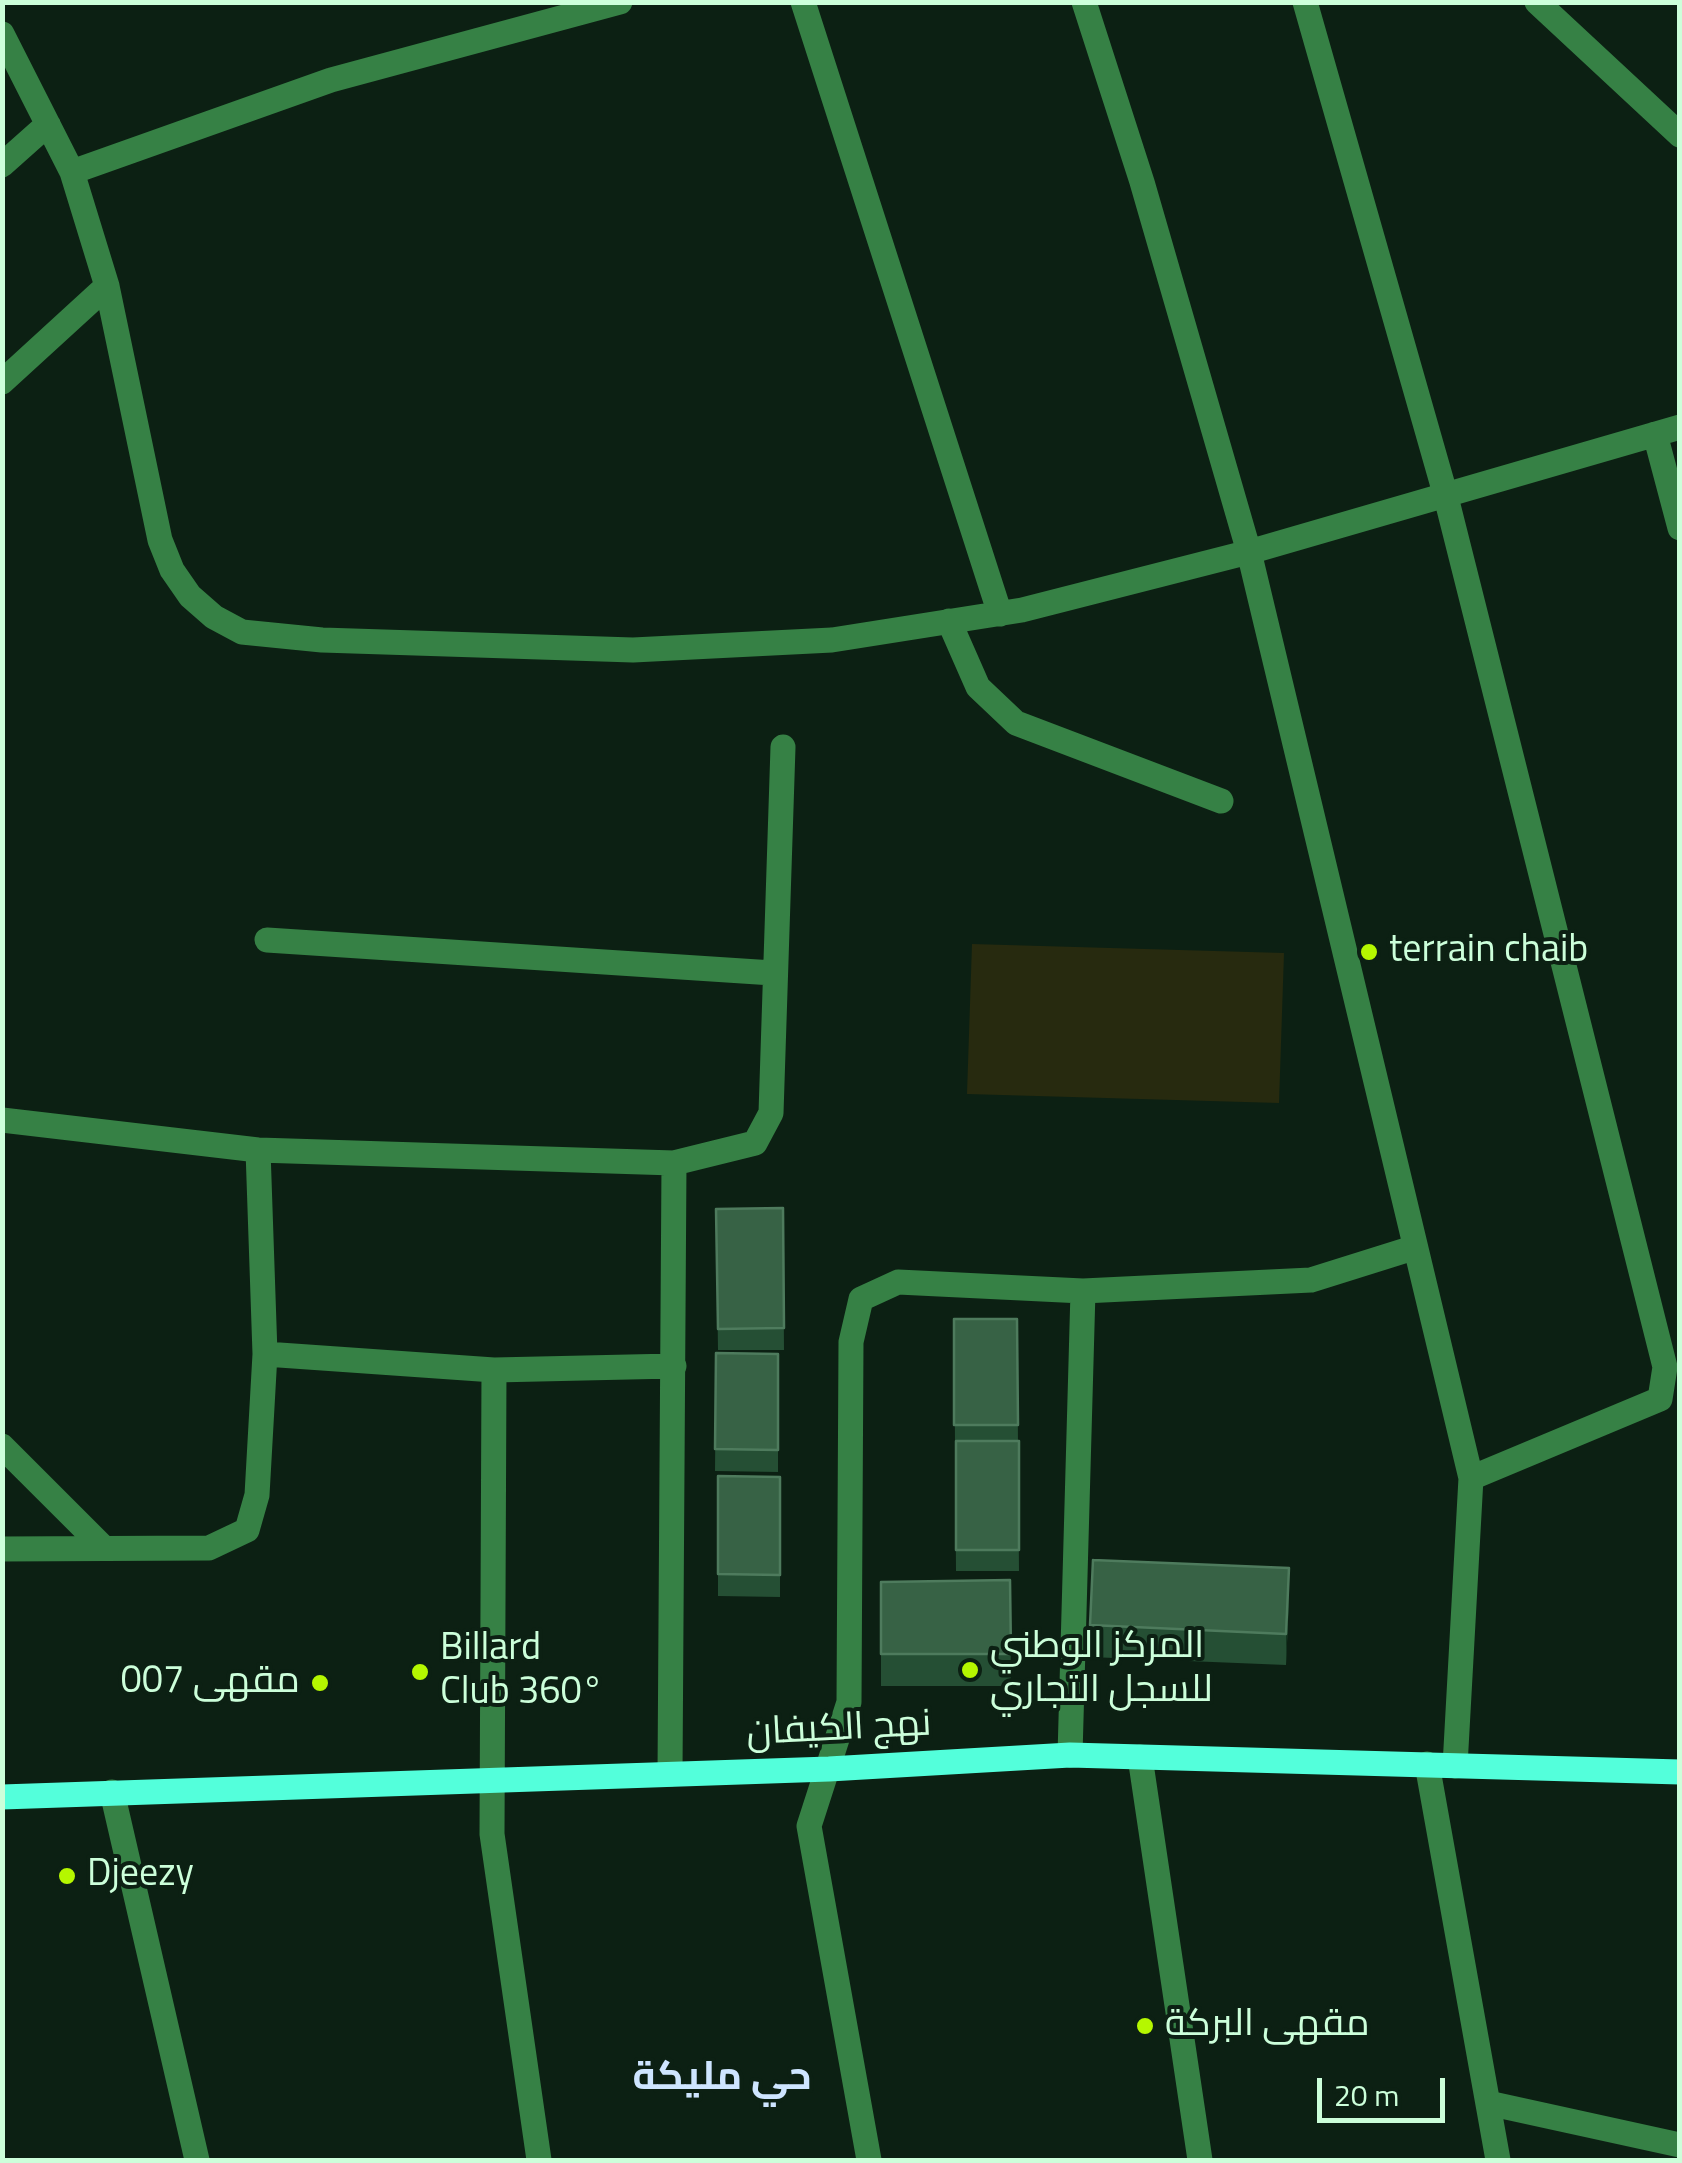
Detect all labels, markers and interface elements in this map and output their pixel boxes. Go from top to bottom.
place label: terrain chaib [1389,929,1588,975]
marker: terrain chaib [1358,941,1380,963]
place label: المركز الوطني للسجل التجاري [990,1625,1213,1715]
place label: Billard Club 360° [440,1627,603,1716]
marker: المركز الوطني للسجل التجاري [959,1659,981,1681]
place label: مقهى 007 [120,1660,300,1706]
marker: Billard Club 360° [409,1661,431,1683]
marker: مقهى 007 [309,1672,331,1694]
street label: نهج الكيفان [745,1702,933,1758]
place label: Djeezy [87,1853,194,1899]
marker: Djeezy [56,1865,78,1887]
place label: مقهى البركة [1165,2003,1370,2049]
marker: مقهى البركة [1134,2015,1156,2037]
district label: حي مليكة [632,2055,812,2103]
scale bar [1322,2058,1450,2120]
text: 20 m [1334,2072,1399,2118]

